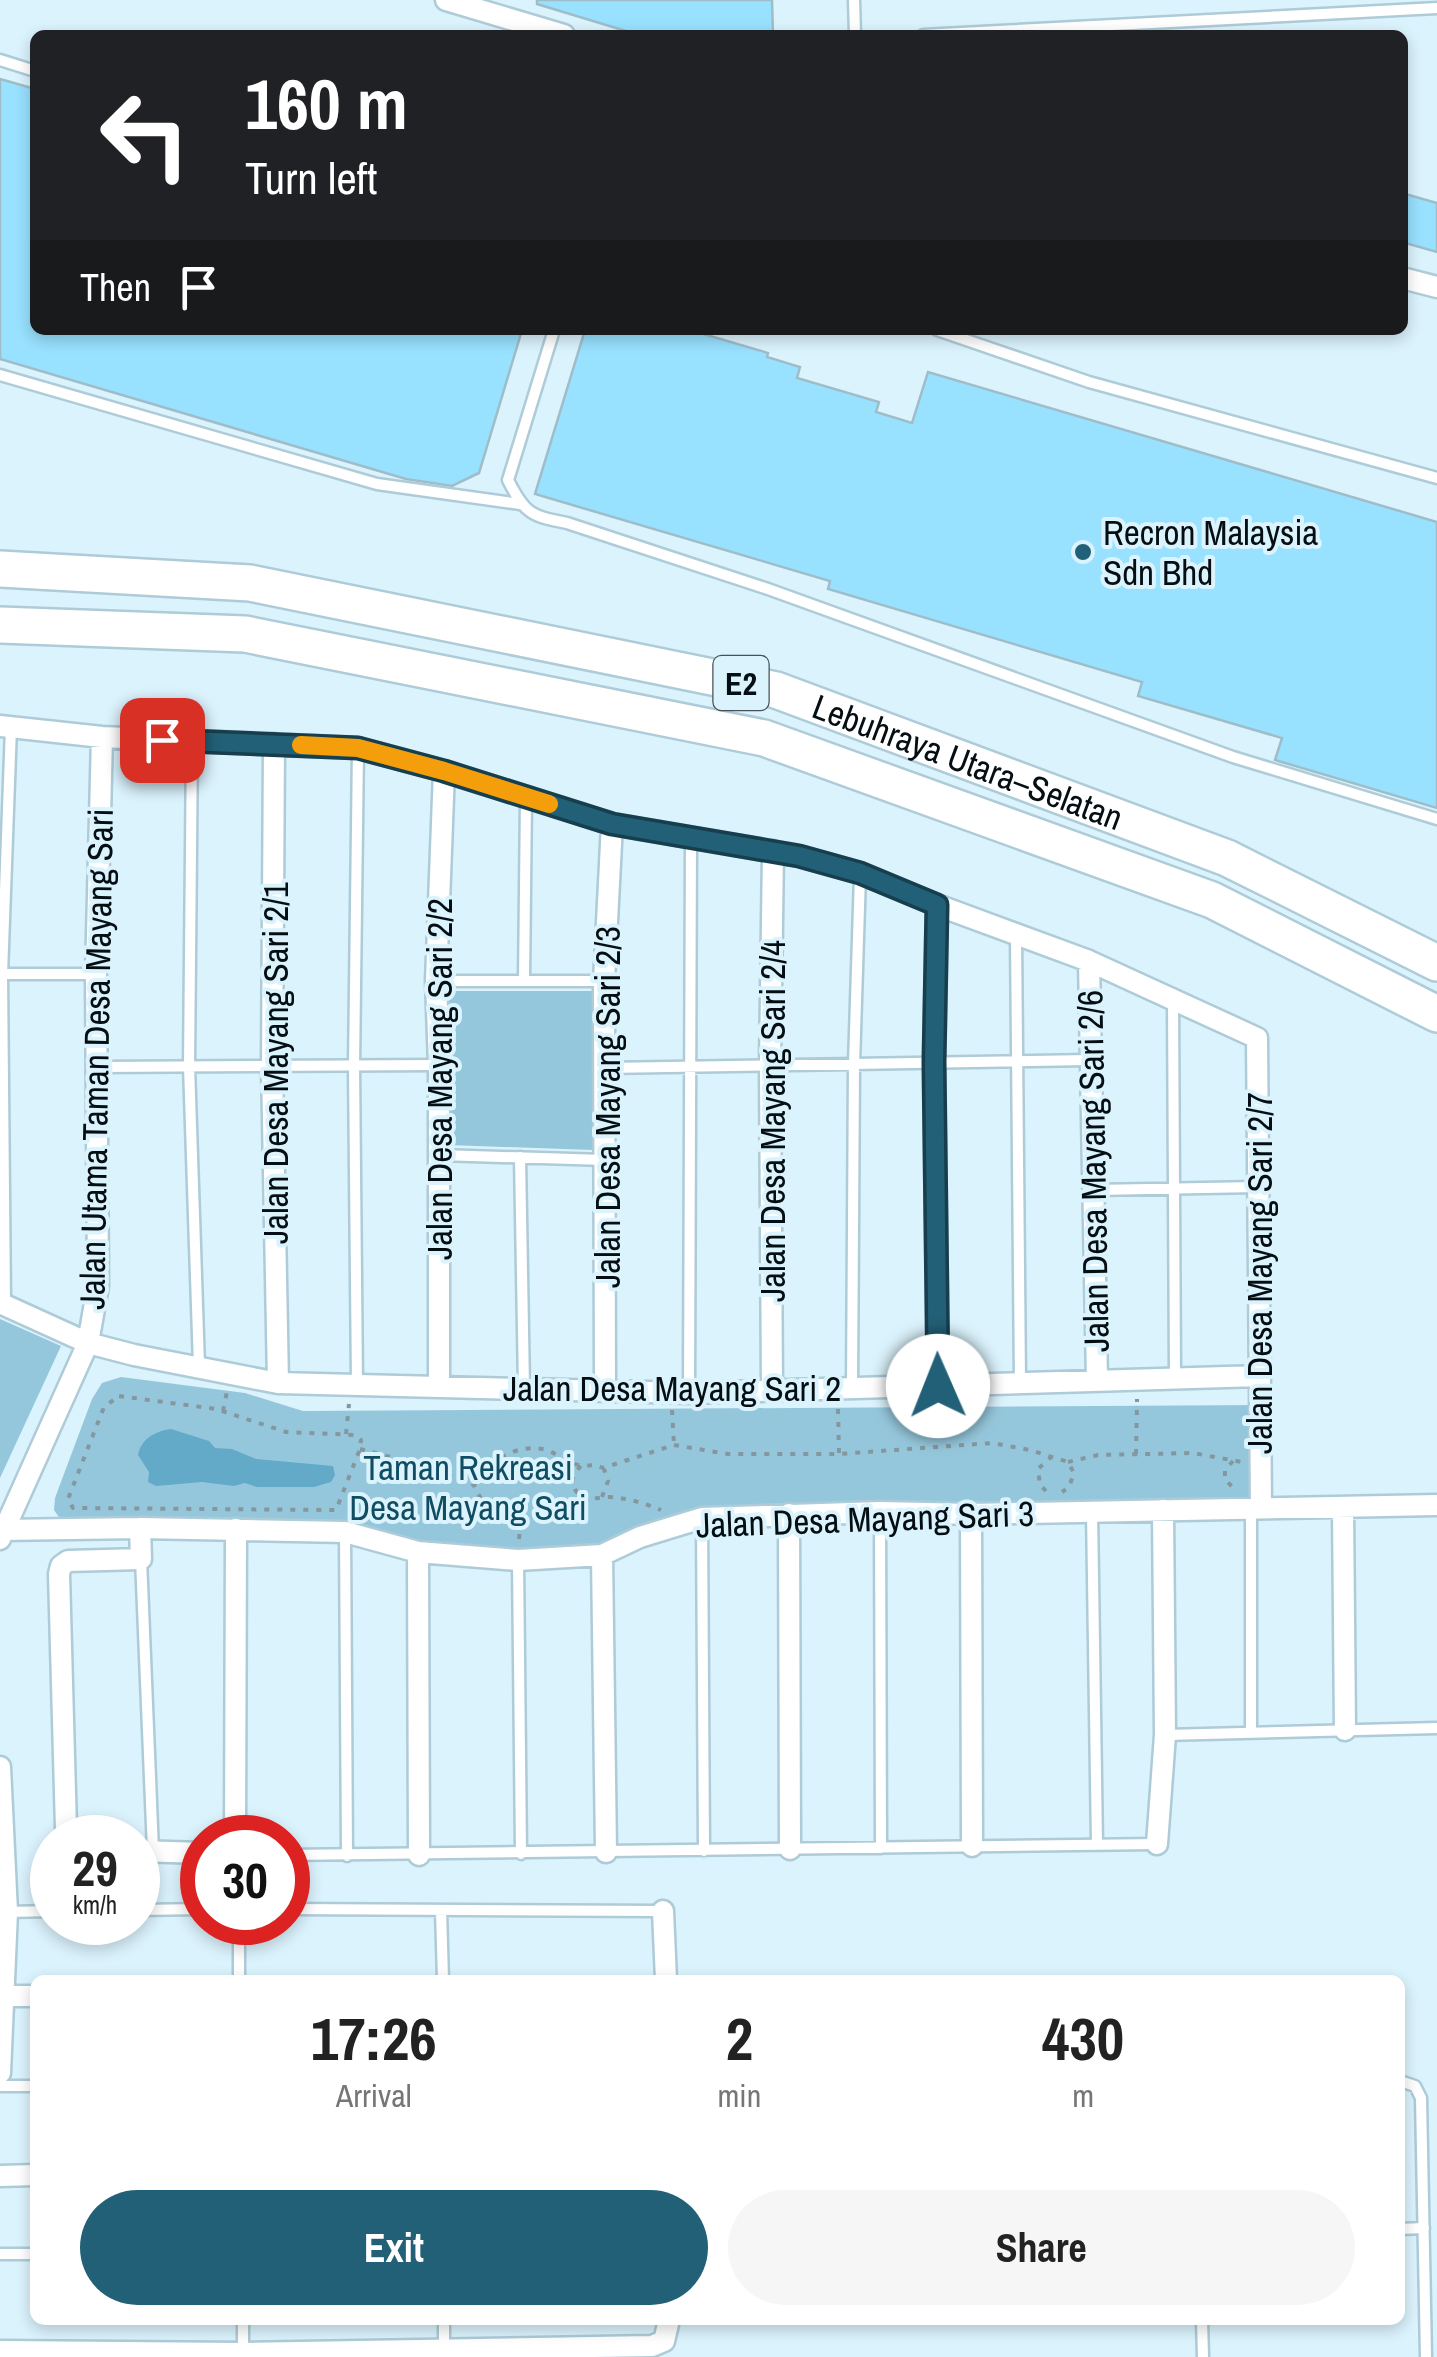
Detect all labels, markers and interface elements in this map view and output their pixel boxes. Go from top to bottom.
text: 160 m [245,57,408,151]
icon: left [80,70,210,200]
text: Turn left [245,147,377,208]
icon: arrive [171,260,226,315]
text: Then [80,262,151,313]
place label: Recron Malaysia Sdn Bhd [1103,509,1318,596]
marker: Recron Malaysia Sdn Bhd [1072,541,1094,563]
road number: E2 [714,656,768,710]
street label: Lebuhraya Utara–Selatan [806,682,1129,841]
pin [120,698,205,783]
icon: arrive [135,713,190,768]
street label: Jalan Utama Taman Desa Mayang Sari [68,808,124,1310]
street label: Jalan Desa Mayang Sari 2/1 [252,882,299,1244]
street label: Jalan Desa Mayang Sari 2/2 [416,898,463,1260]
street label: Jalan Desa Mayang Sari 2/3 [584,926,631,1288]
street label: Jalan Desa Mayang Sari 2/4 [749,940,796,1302]
street label: Jalan Desa Mayang Sari 2/6 [1066,990,1120,1352]
street label: Jalan Desa Mayang Sari 2/7 [1236,1092,1283,1454]
position arrow [886,1334,990,1438]
street label: Jalan Desa Mayang Sari 2 [503,1365,841,1412]
park label: Taman Rekreasi Desa Mayang Sari [349,1444,587,1531]
street label: Jalan Desa Mayang Sari 3 [695,1490,1035,1548]
speed limit sign: 30 [180,1815,310,1945]
text: 29 [72,1834,118,1902]
text: km/h [73,1888,117,1922]
text: 17:26 [311,1998,437,2079]
text: 2 [726,1998,753,2079]
text: 430 [1042,1998,1124,2079]
text: Arrival [336,2074,412,2117]
text: min [717,2074,761,2117]
text: m [1072,2074,1094,2117]
button: Exit [80,2190,708,2305]
button: Share [728,2190,1355,2305]

